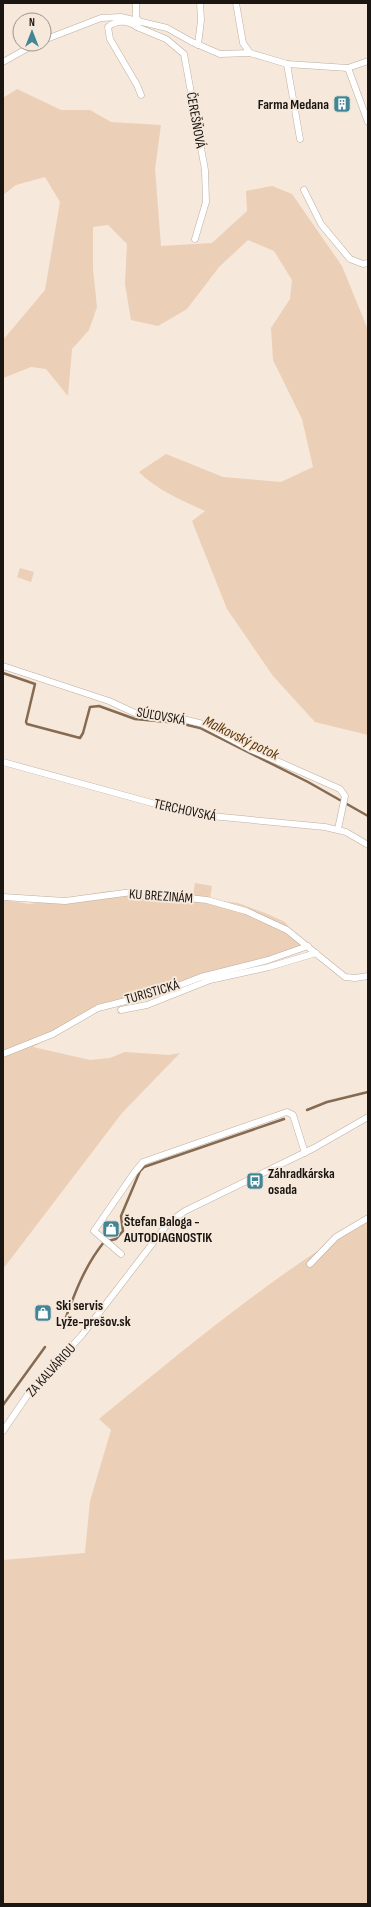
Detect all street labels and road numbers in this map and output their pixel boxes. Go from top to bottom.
street label: ČEREŠŇOVÁ [183,91,209,150]
street label: SÚĽOVSKÁ [135,703,188,729]
street label: TERCHOVSKÁ [152,795,219,825]
street label: KU BREZINÁM [128,885,194,907]
street label: TURISTICKÁ [123,976,182,1008]
street label: ZA KALVÁRIOU [23,1340,79,1400]

